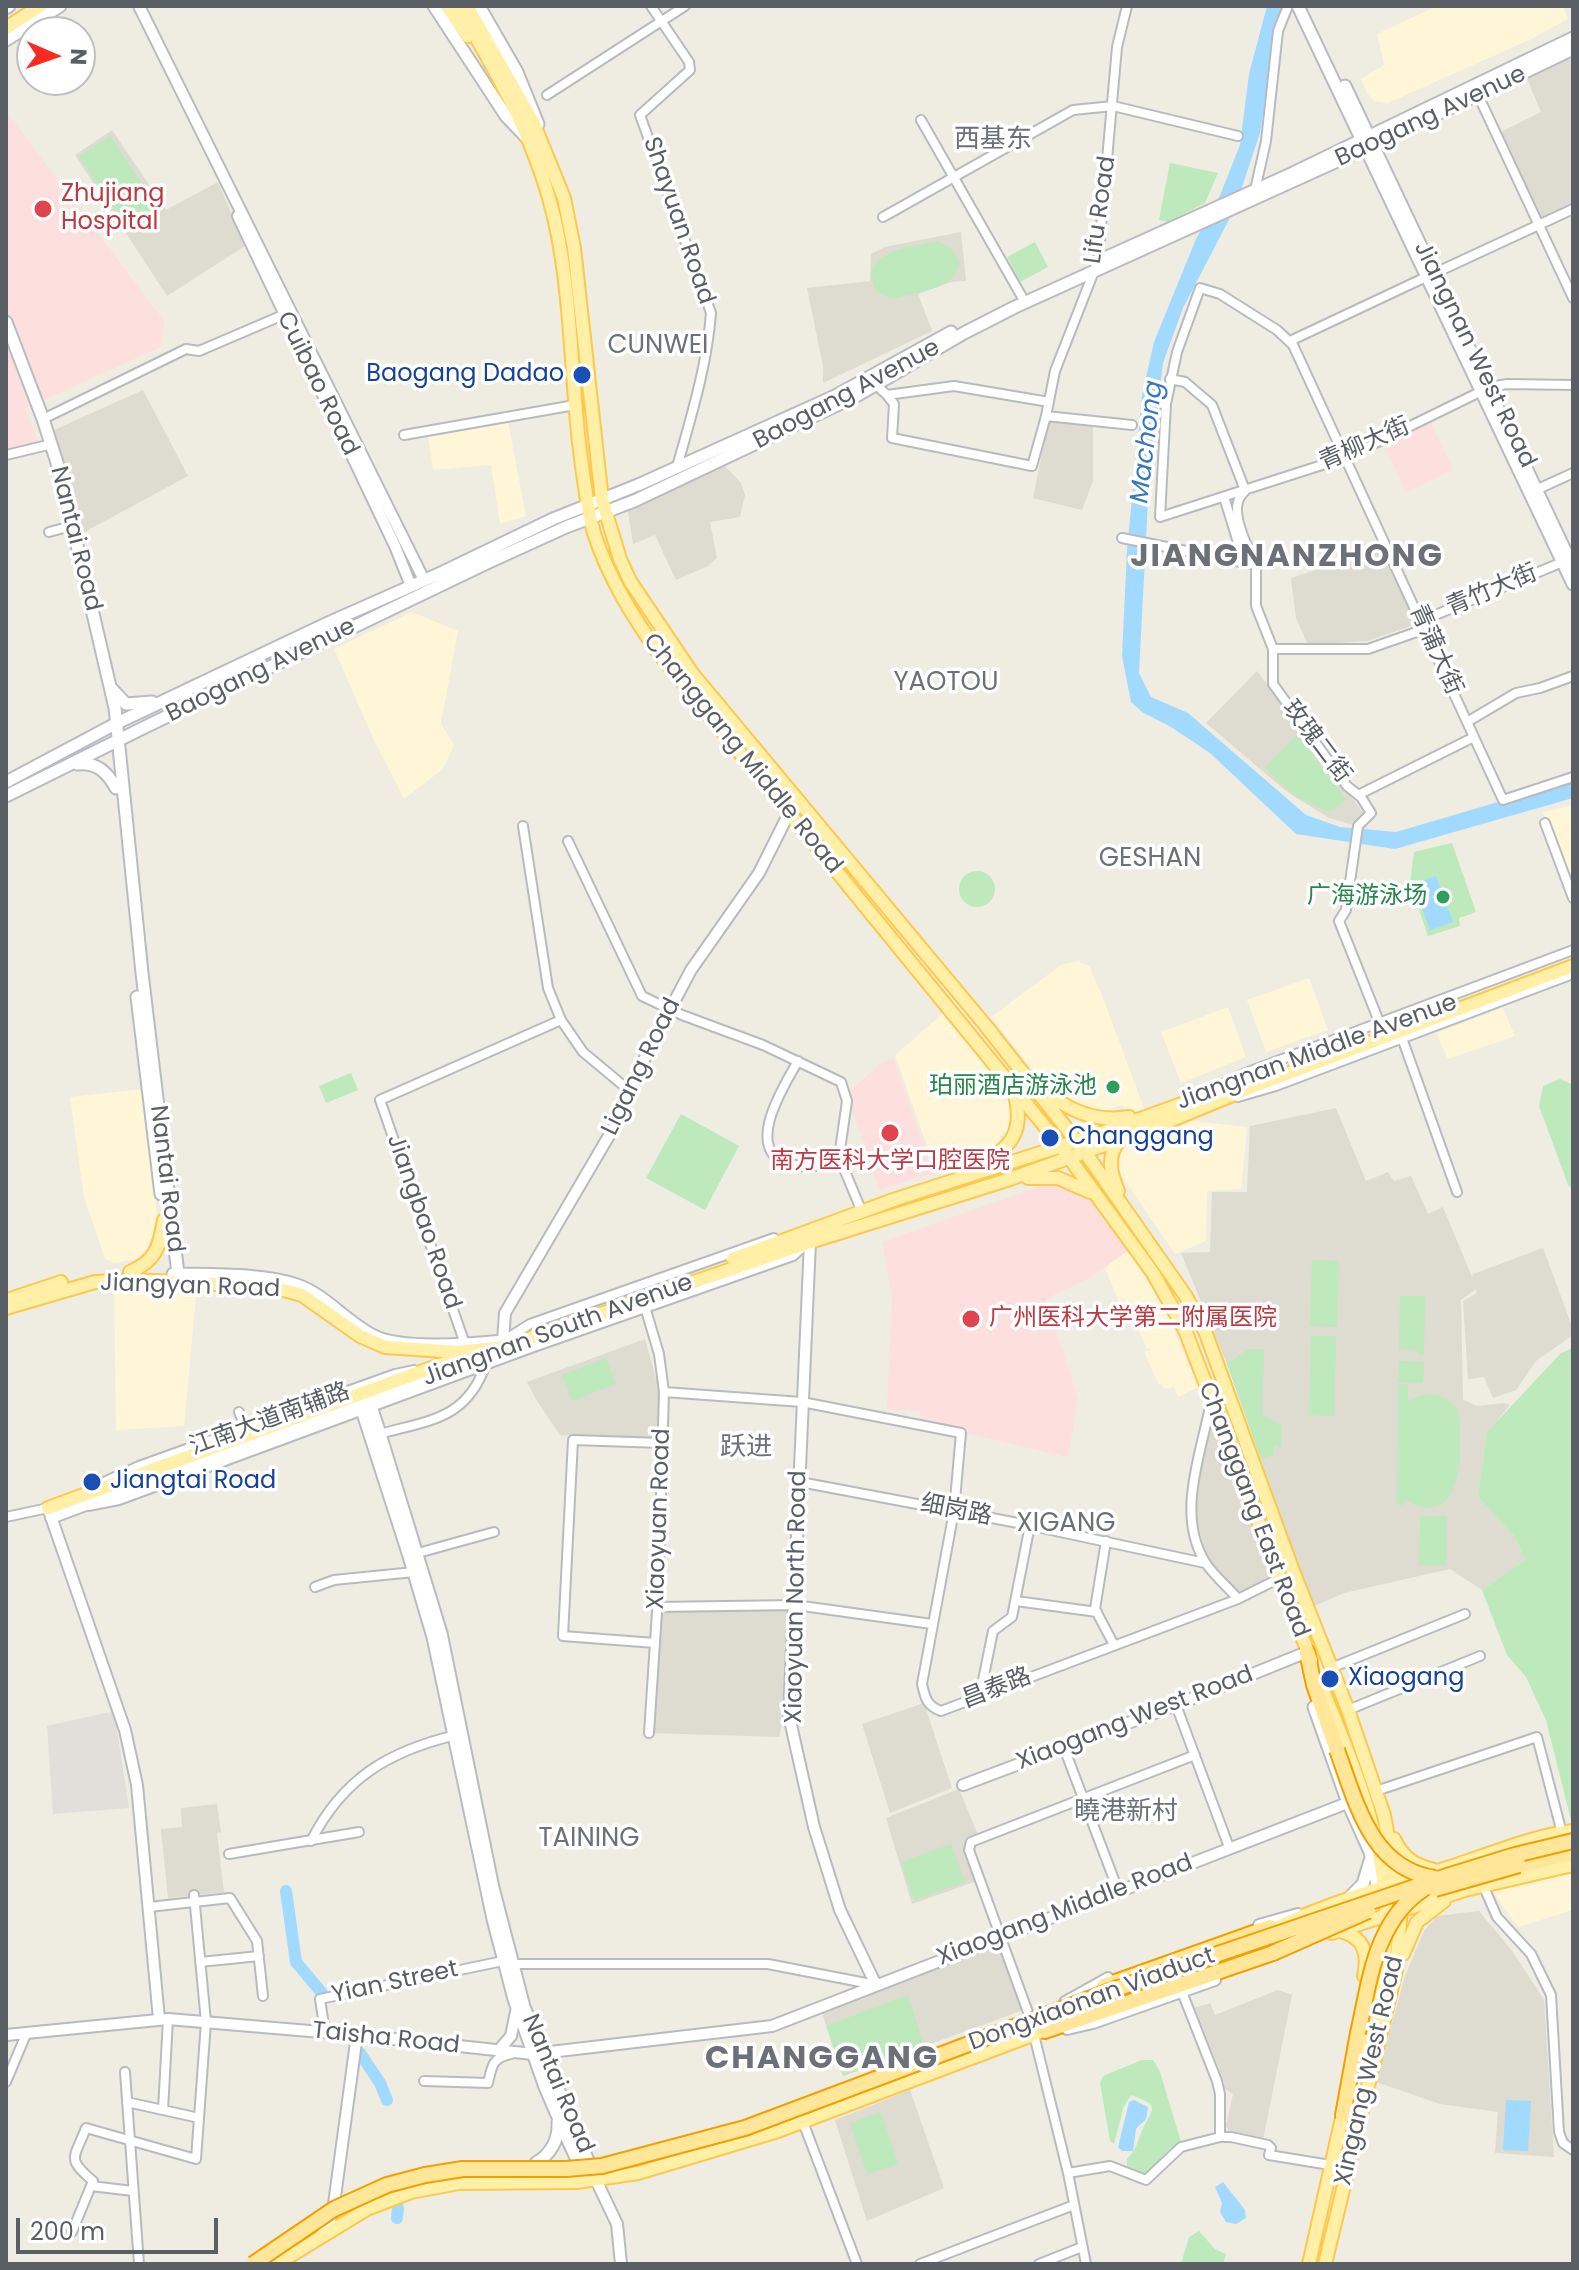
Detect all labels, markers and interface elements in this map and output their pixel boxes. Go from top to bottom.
north arrow [16,16,96,96]
text: N [63,48,94,66]
street label: Baogang Avenue [1331,60,1531,174]
district label: 西基东 [954,124,1032,156]
street label: Shayuan Road [636,134,720,308]
street label: Lifu Road [1079,154,1123,266]
place label: Zhujiang Hospital [61,181,164,237]
marker: Zhujiang Hospital [32,198,54,220]
street label: Jiangnan West Road [1407,237,1541,473]
street label: Cuibao Road [270,307,364,461]
district label: CUNWEI [601,330,715,362]
street label: Baogang Avenue [749,334,945,456]
place label: Baogang Dadao [366,361,564,389]
marker: Baogang Dadao [571,364,593,386]
water label: Machong [1125,379,1171,505]
street label: 青柳大街 [1315,412,1415,478]
street label: Nantai Road [43,464,107,614]
district label: JIANGNANZHONG [1130,539,1444,577]
street label: 青竹大街 [1442,559,1542,623]
street label: 青蒲大街 [1402,600,1468,700]
street label: Baogang Avenue [162,613,360,729]
street label: Changgang Middle Road [636,628,848,880]
district label: YAOTOU [887,667,1005,699]
street label: 玫瑰二街 [1276,695,1356,789]
district label: GESHAN [1093,843,1207,875]
place label: 广海游泳场 [1307,883,1427,911]
marker: 广海游泳场 [1434,888,1452,906]
street label: Jiangnan Middle Avenue [1173,989,1461,1117]
street label: Ligang Road [596,994,688,1140]
place label: 珀丽酒店游泳池 [929,1073,1097,1101]
marker: 珀丽酒店游泳池 [1104,1078,1122,1096]
street label: Nantai Road [143,1104,189,1254]
marker: 南方医科大学口腔医院 [879,1122,901,1144]
place label: Changgang [1068,1124,1214,1152]
marker: Changgang [1039,1127,1061,1149]
street label: Jiangbao Road [380,1131,466,1313]
place label: 南方医科大学口腔医院 [770,1148,1010,1176]
street label: Jiangyan Road [99,1269,281,1305]
street label: Jiangnan South Avenue [419,1269,697,1393]
place label: 广州医科大学第二附属医院 [989,1305,1277,1333]
marker: 广州医科大学第二附属医院 [960,1308,982,1330]
street label: 江南大道南辅路 [186,1378,354,1462]
street label: Changgang East Road [1191,1378,1315,1642]
street label: Xiaoyuan Road [642,1428,678,1610]
district label: 跃进 [720,1432,772,1464]
place label: Jiangtai Road [110,1468,276,1496]
street label: Xiaoyuan North Road [780,1470,814,1724]
marker: Jiangtai Road [81,1471,103,1493]
street label: 细岗路 [918,1490,994,1532]
district label: XIGANG [1011,1508,1121,1540]
street label: Xiaogang West Road [1013,1661,1257,1777]
street label: 昌泰路 [958,1663,1036,1715]
place label: Xiaogang [1348,1665,1464,1693]
marker: Xiaogang [1319,1668,1341,1690]
district label: 曉港新村 [1074,1796,1178,1828]
district label: TAINING [531,1823,647,1855]
street label: Xiaogang Middle Road [933,1849,1197,1973]
street label: Dongxiaonan Viaduct [965,1942,1219,2058]
street label: Xingang West Road [1330,1953,1410,2189]
street label: Yian Street [329,1956,461,2010]
street label: Nantai Road [515,2010,599,2158]
street label: Taisha Road [311,2017,461,2061]
district label: CHANGGANG [705,2041,939,2079]
scale bar [20,2202,222,2252]
text: 200 m [30,2215,105,2248]

